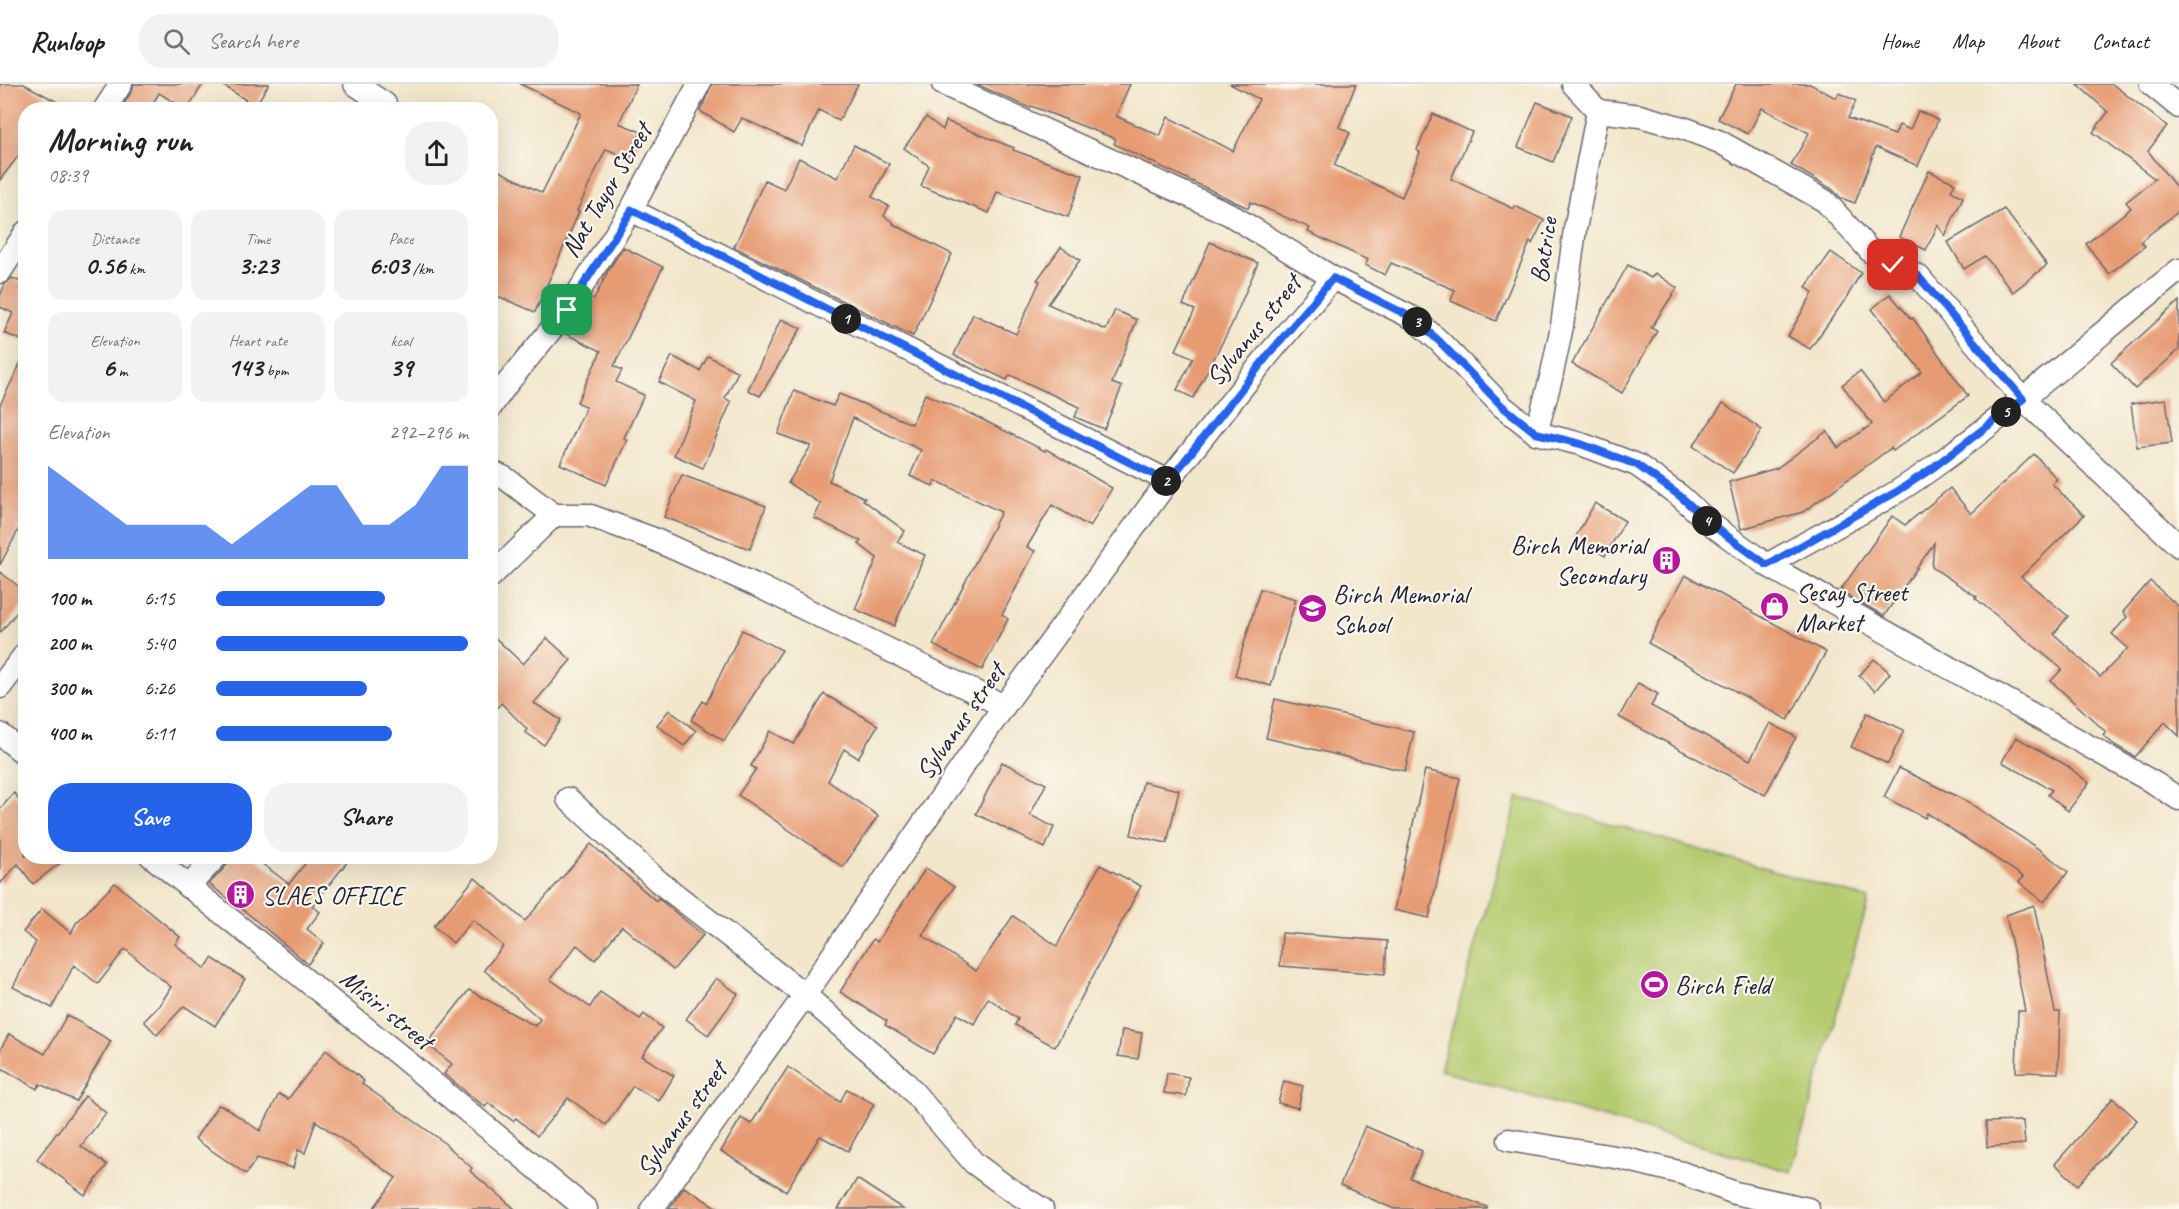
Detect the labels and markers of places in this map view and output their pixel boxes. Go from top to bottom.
pin [1867,239,1918,290]
pin [541,284,592,335]
pin: 1 [831,304,861,334]
pin: 3 [1402,307,1432,337]
pin: 5 [1991,397,2021,427]
pin: 2 [1151,466,1181,496]
pin: 4 [1692,506,1722,536]
place label: Birch Memorial Secondary [1511,529,1651,592]
building icon: Birch Memorial Secondary [1651,544,1683,576]
place label: Sesay Street Market [1796,576,1910,639]
place label: Birch Memorial School [1333,578,1473,641]
shop icon: Sesay Street Market [1759,591,1791,623]
school or university icon: Birch Memorial School [1296,593,1328,625]
building icon: SLAES OFFICE [225,879,257,911]
place label: SLAES OFFICE [262,879,407,912]
sports icon: Birch Field [1638,969,1670,1001]
place label: Birch Field [1675,969,1774,1002]

